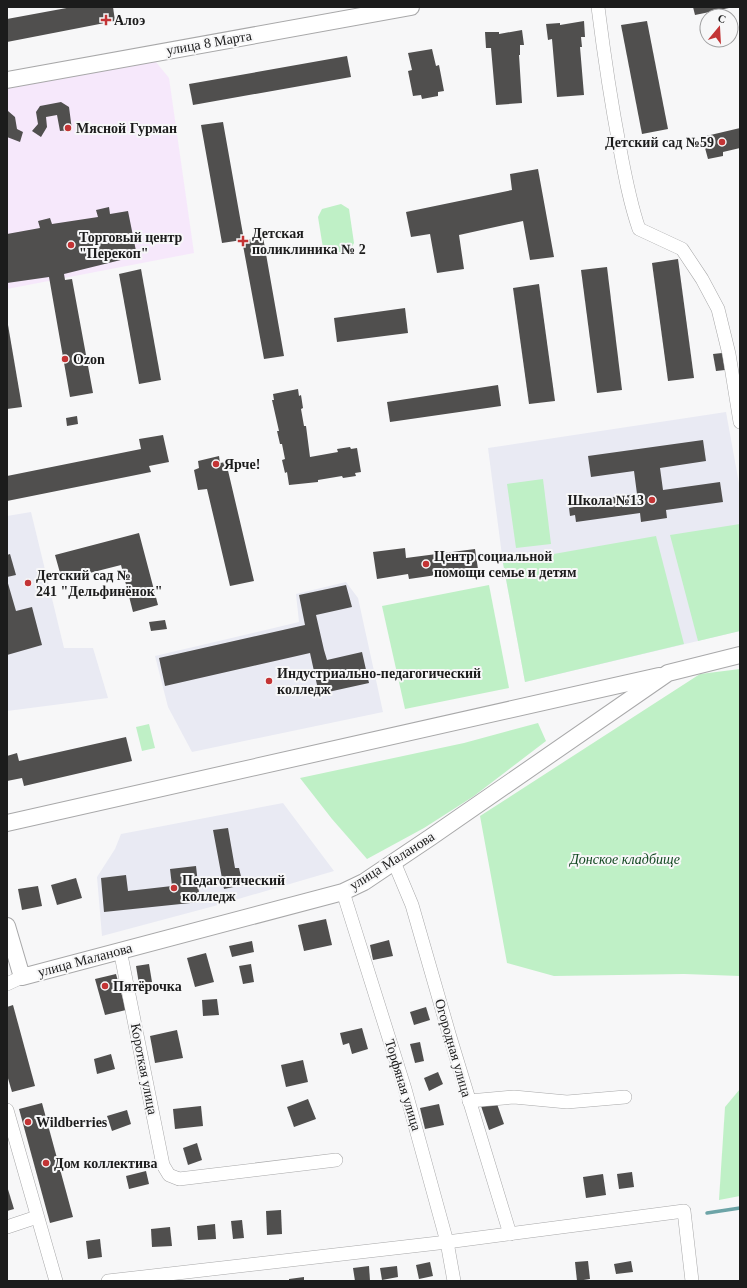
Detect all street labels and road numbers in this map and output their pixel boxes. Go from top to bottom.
street label: улица 8 Марта [165,28,254,58]
street label: улица Маланова [347,828,438,893]
street label: улица Маланова [36,940,135,980]
street label: Огородная улица [432,997,474,1100]
street label: Короткая улица [128,1022,160,1117]
street label: Торфяная улица [382,1037,424,1133]

